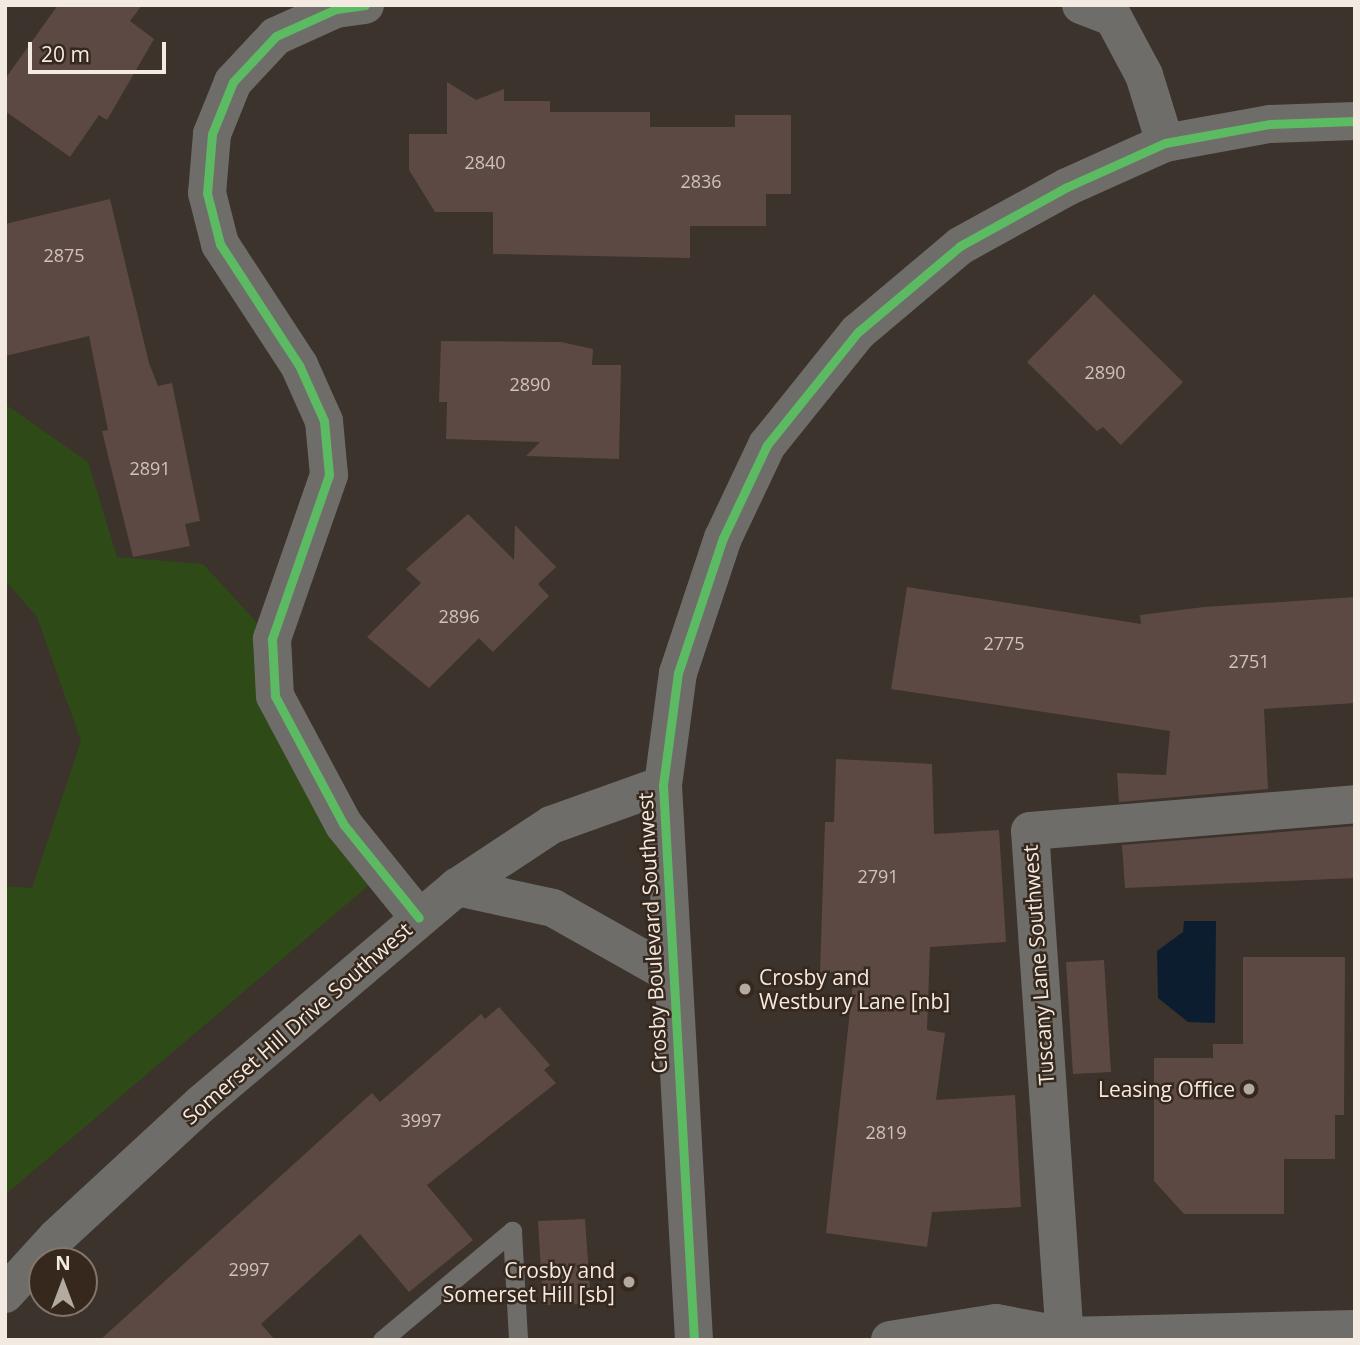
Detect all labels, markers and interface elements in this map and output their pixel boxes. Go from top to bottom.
scale bar [32,28,170,72]
text: 20 m [41,40,90,68]
house number: 2840 [464,151,506,173]
house number: 2836 [680,170,722,192]
house number: 2875 [43,244,85,266]
house number: 2890 [1084,361,1126,383]
house number: 2890 [509,373,551,395]
house number: 2891 [129,457,171,479]
house number: 2896 [438,605,480,627]
house number: 2775 [983,632,1025,654]
house number: 2751 [1228,650,1270,672]
street label: Crosby Boulevard Southwest [632,792,672,1074]
street label: Tuscany Lane Southwest [1017,844,1059,1086]
house number: 2791 [857,865,899,887]
street label: Somerset Hill Drive Southwest [177,917,417,1129]
place label: Crosby and Westbury Lane [nb] [759,964,950,1014]
marker: Crosby and Westbury Lane [nb] [737,981,753,997]
place label: Leasing Office [1098,1076,1235,1102]
marker: Leasing Office [1241,1081,1257,1097]
house number: 3997 [400,1109,442,1131]
house number: 2819 [865,1121,907,1143]
north arrow [28,1247,98,1317]
text: N [55,1250,71,1276]
place label: Crosby and Somerset Hill [sb] [443,1257,615,1307]
house number: 2997 [228,1258,270,1280]
marker: Crosby and Somerset Hill [sb] [621,1274,637,1290]

